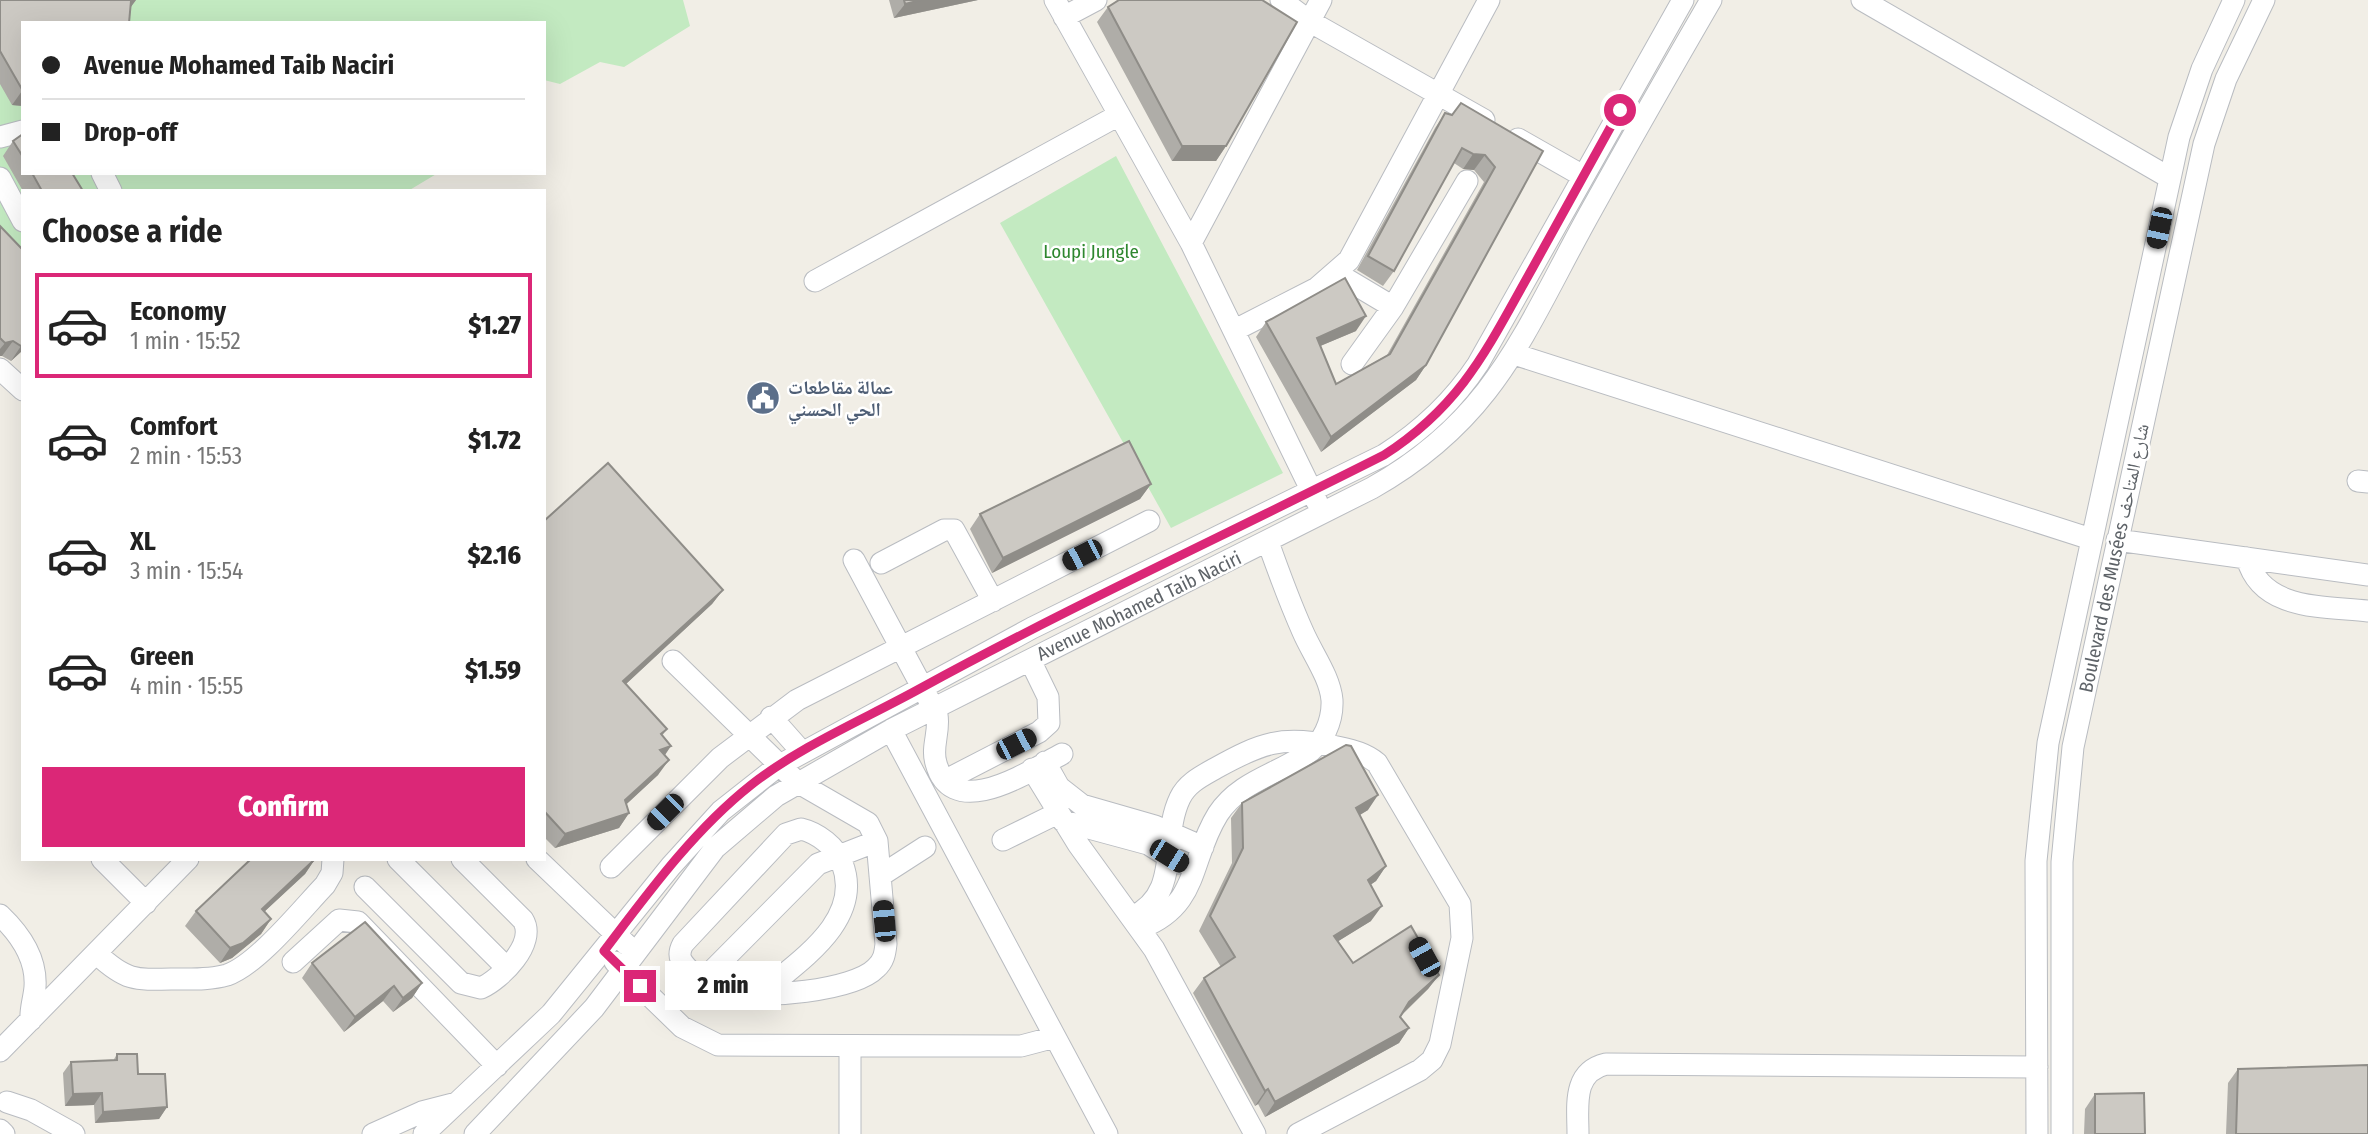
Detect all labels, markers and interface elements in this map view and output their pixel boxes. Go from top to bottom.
text: Avenue Mohamed Taib Naciri [84,50,394,81]
route start [1604,94,1636,126]
text: Drop-off [84,117,177,148]
car [2145,205,2174,251]
text: Choose a ride [42,212,223,250]
park label: Loupi Jungle [1043,240,1139,263]
icon: car [46,294,109,357]
text: Economy [130,296,226,327]
text: $1.27 [468,310,521,341]
text: 1 min · 15:52 [130,327,241,355]
place label: عمالة مقاطعات الحي الحسني [788,376,893,424]
public building icon: عمالة مقاطعات الحي الحسني [744,379,782,417]
icon: car [46,409,109,472]
text: Comfort [130,411,218,442]
street label: Boulevard des Musées شارع المتاحف [2074,422,2154,694]
text: $1.72 [468,425,521,456]
text: 2 min · 15:53 [130,442,242,470]
icon: car [46,524,109,587]
text: XL [130,526,156,557]
car [1059,536,1106,574]
text: $2.16 [467,540,521,571]
street label: Avenue Mohamed Taib Naciri [1033,546,1245,666]
text: 3 min · 15:54 [130,557,243,585]
icon: car [46,639,109,702]
text: Green [130,641,194,672]
text: $1.59 [465,655,521,686]
text: 4 min · 15:55 [130,672,243,700]
car [993,725,1040,763]
button: Confirm [42,767,525,847]
car [643,790,688,834]
car [1146,836,1193,876]
car [872,899,897,943]
car [1405,934,1444,980]
callout: 2 min [664,962,780,1010]
route end [624,970,656,1002]
text: 2 min [698,971,748,999]

